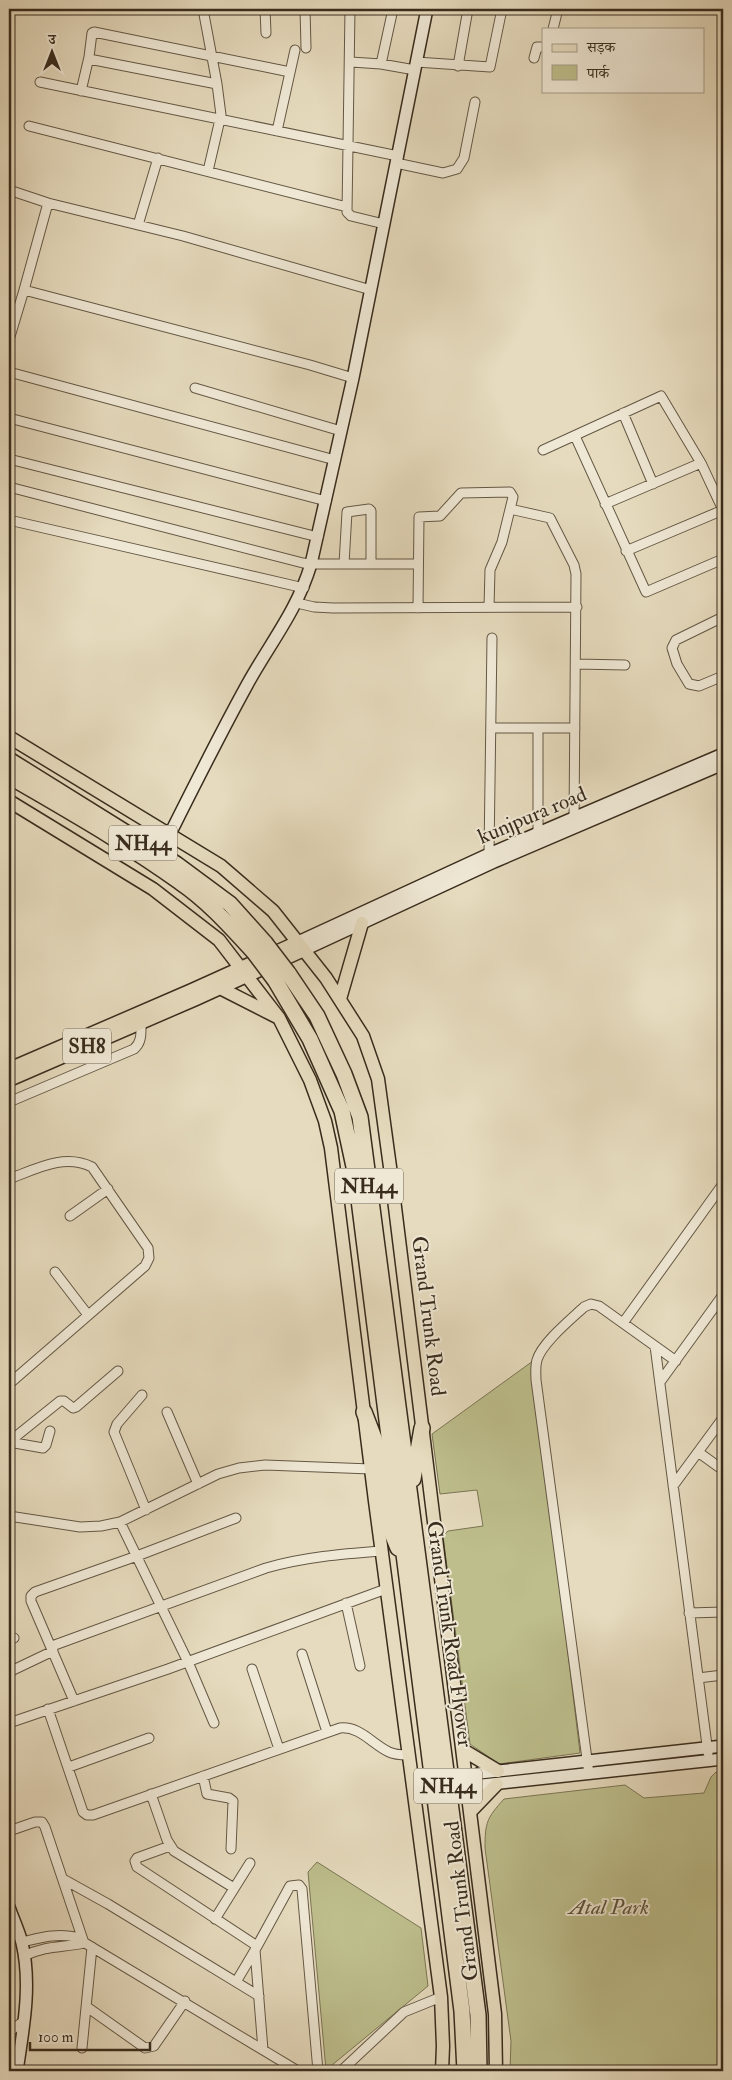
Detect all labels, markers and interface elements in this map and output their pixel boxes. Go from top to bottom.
north arrow [28,28,78,78]
legend [542,28,704,92]
text: उ [47,31,56,48]
text: सड़क [586,38,616,57]
text: पार्क [586,64,610,83]
street label: kunjpura road [474,780,591,850]
road number: NH44 [109,826,177,860]
road number: SH8 [63,1028,111,1064]
road number: NH44 [335,1168,403,1204]
street label: Grand Trunk Road [405,1235,452,1398]
street label: Grand Trunk Road Flyover [420,1519,479,1749]
road number: NH44 [414,1768,482,1804]
street label: Grand Trunk Road [438,1819,485,1982]
park label: Atal Park [567,1894,649,1921]
scale bar [30,2020,150,2052]
text: 100 m [38,2028,74,2047]

